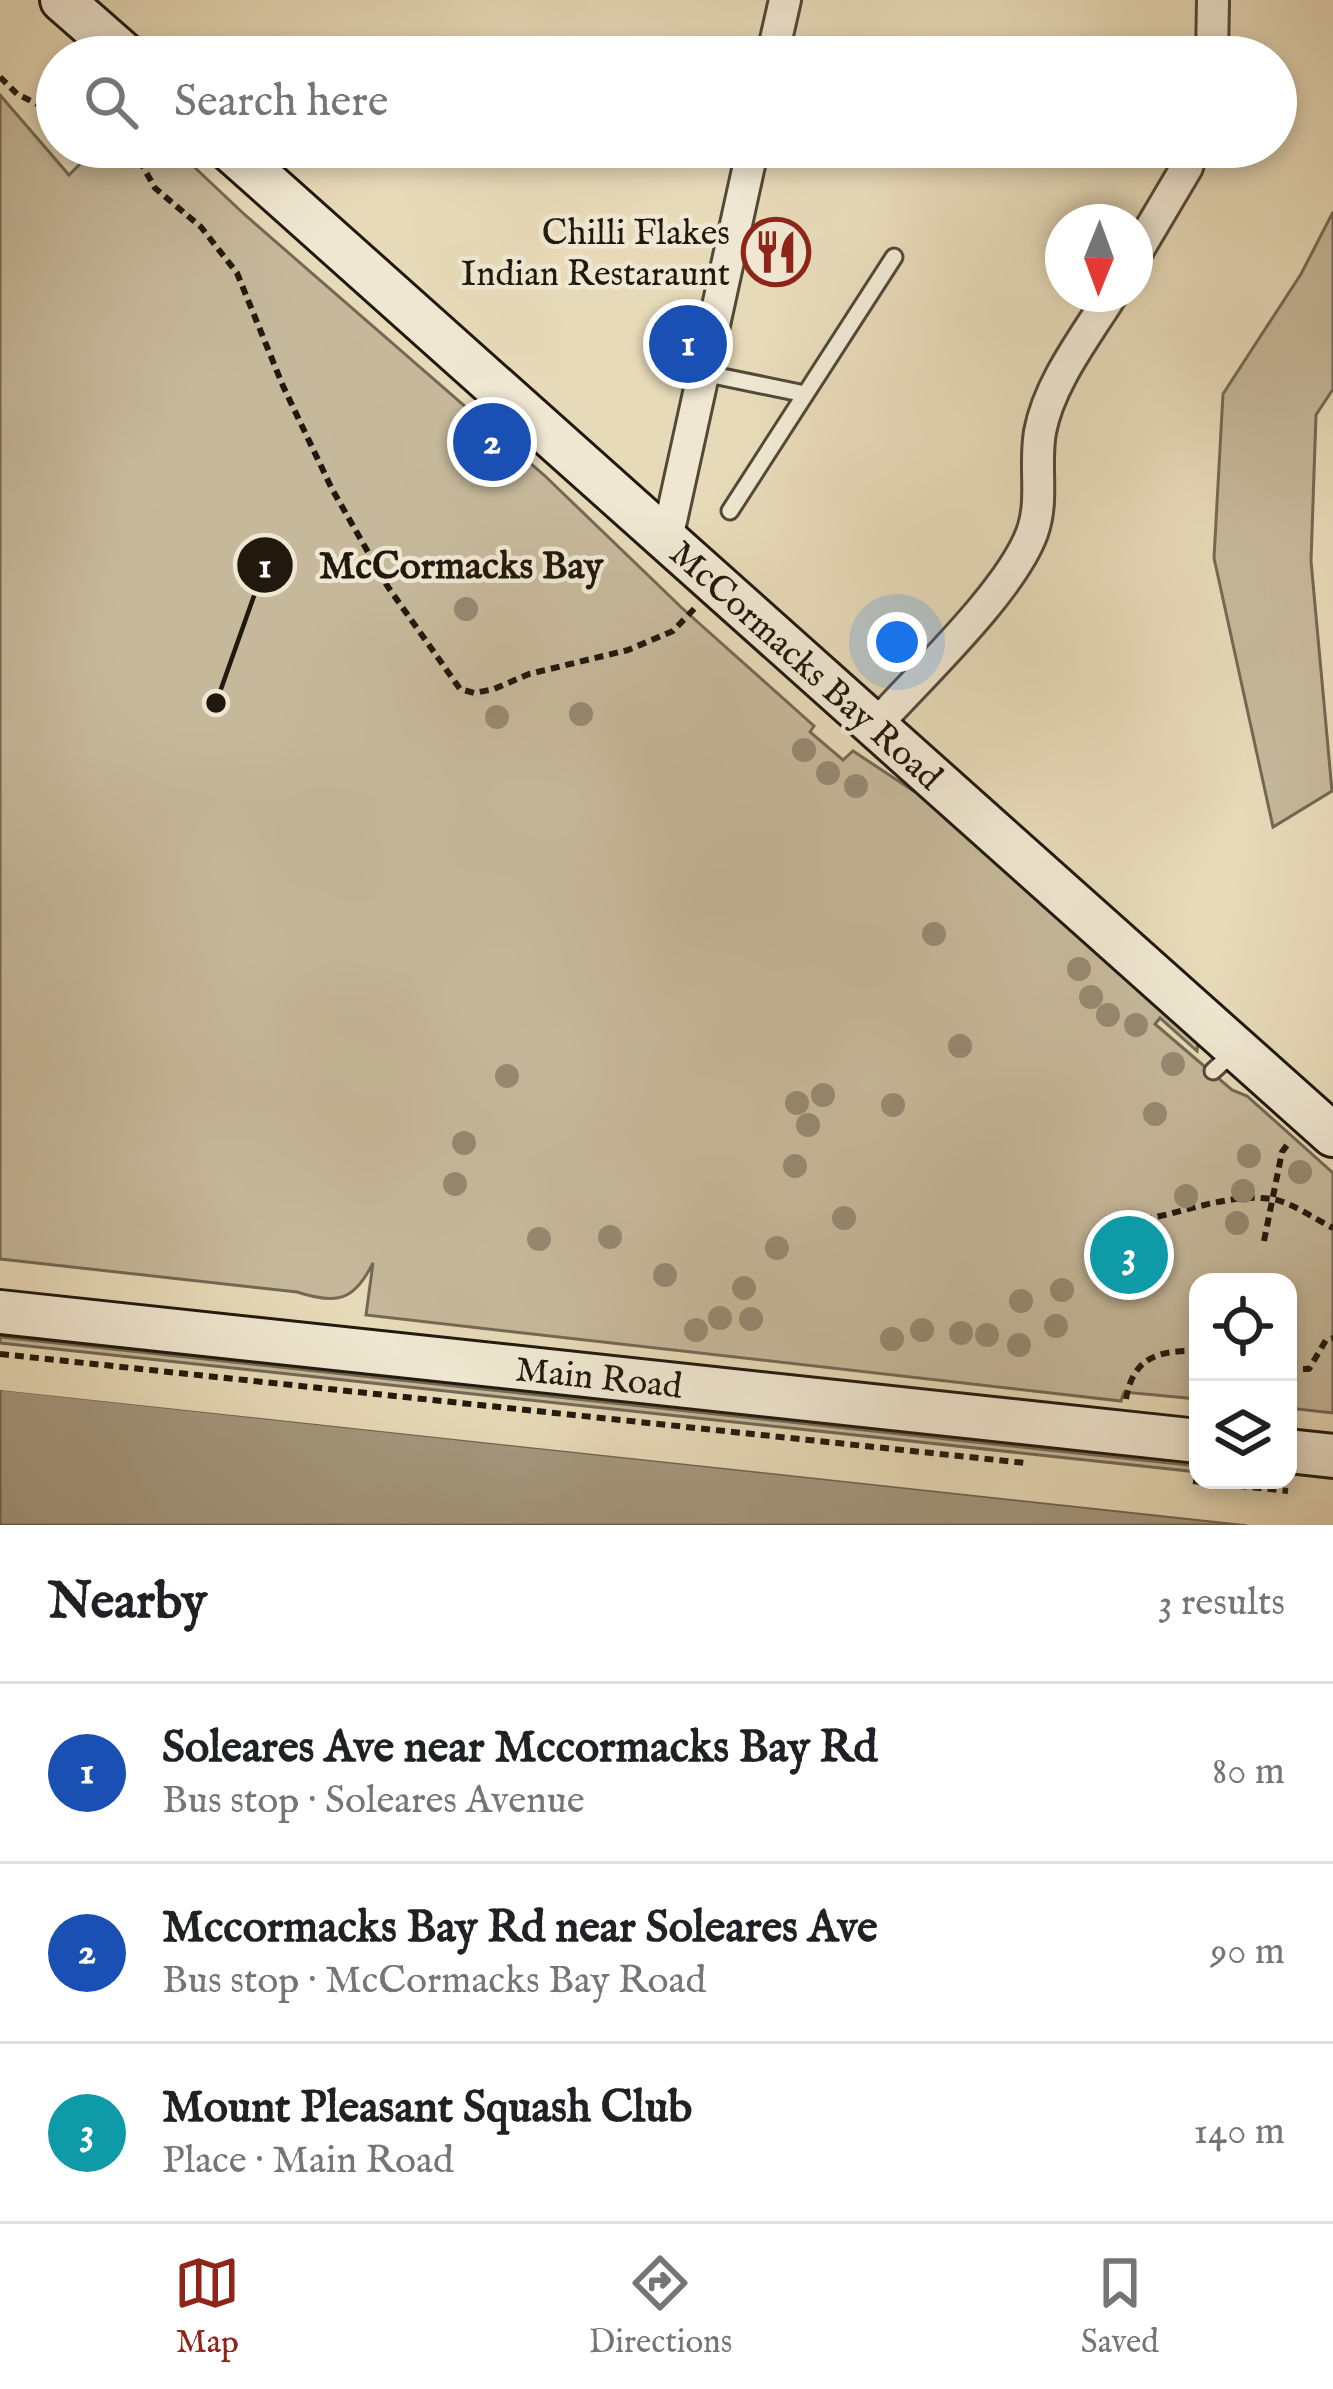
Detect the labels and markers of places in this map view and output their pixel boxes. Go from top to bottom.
place label: Chilli Flakes Indian Restaraunt [461,211,730,298]
restaurant icon: Chilli Flakes Indian Restaraunt [741,217,811,287]
pin: 1 [649,299,727,389]
pin: 2 [453,397,531,487]
callout: McCormacks Bay [235,527,628,602]
pin: 3 [1090,1210,1168,1300]

